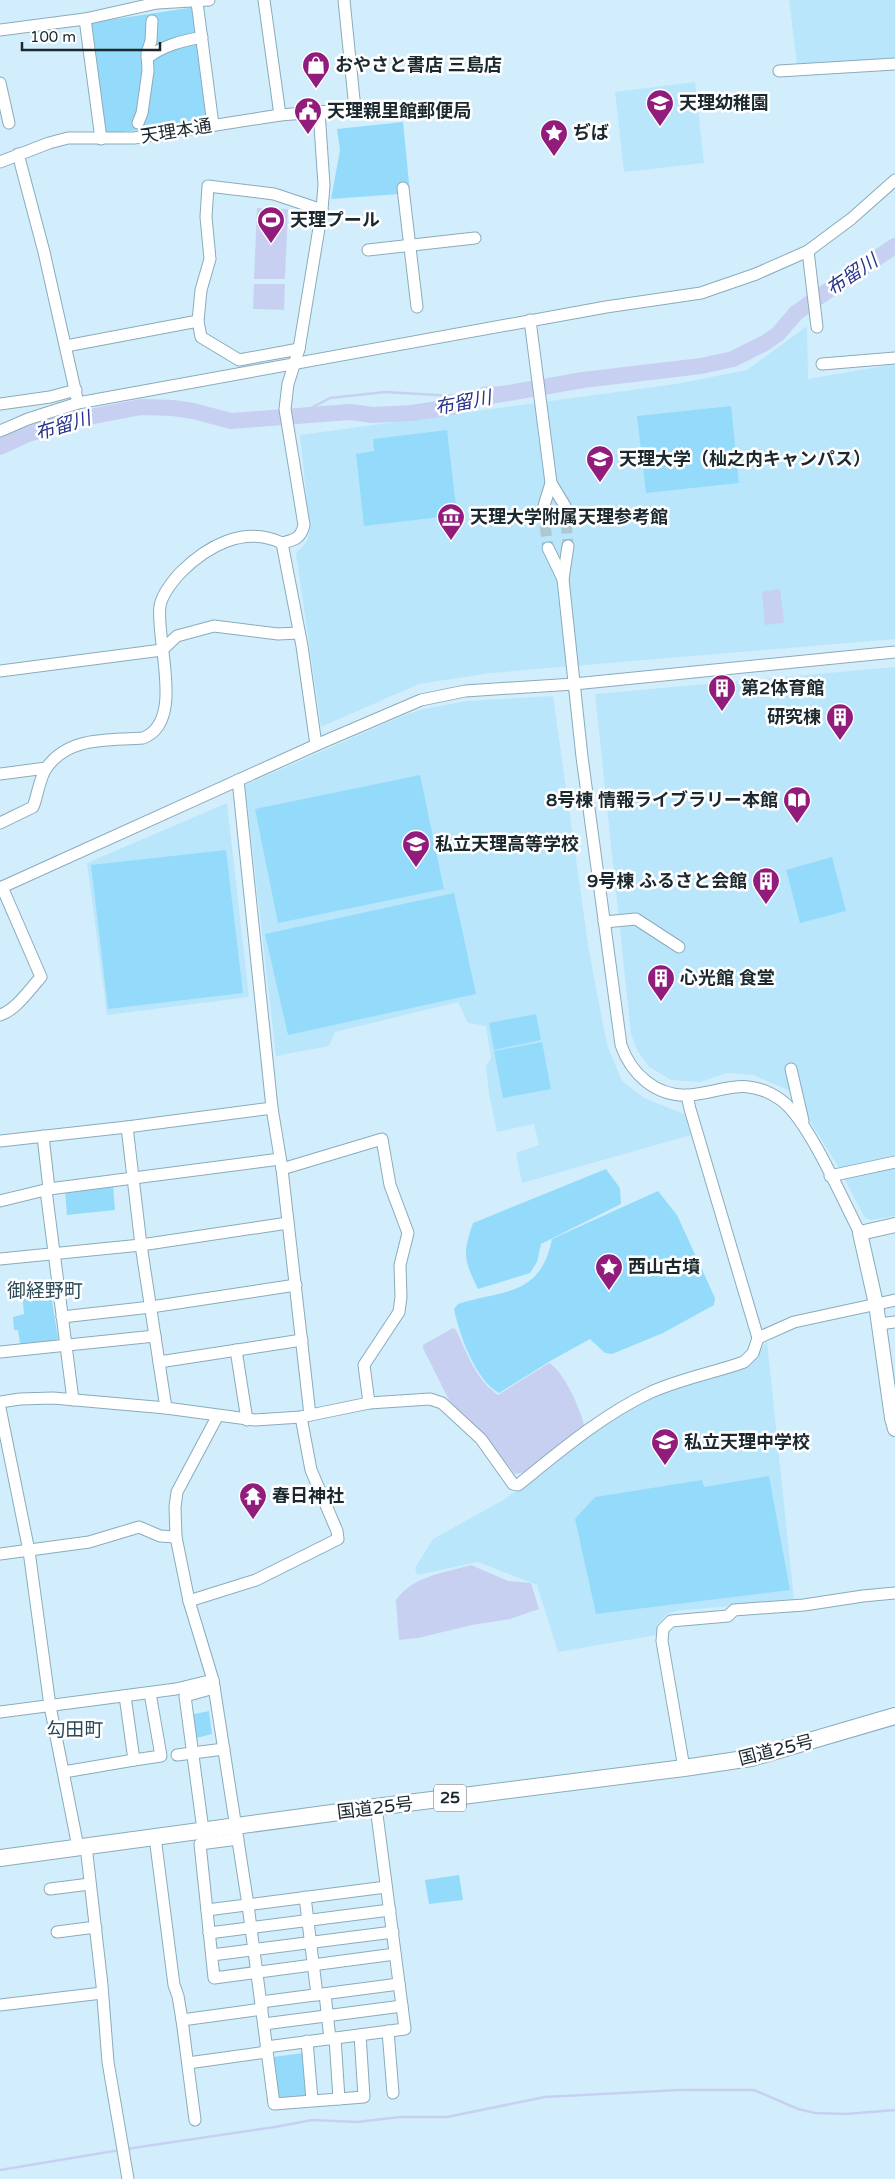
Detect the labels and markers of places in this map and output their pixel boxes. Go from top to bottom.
shop icon: おやさと書店 三島店 [301,50,331,89]
place label: おやさと書店 三島店 [335,54,502,76]
school or university icon: 天理幼稚園 [645,88,675,127]
place label: 天理幼稚園 [679,92,769,114]
public building icon: 天理親里館郵便局 [293,96,323,135]
place label: 天理親里館郵便局 [327,100,471,122]
place icon: ぢば [539,118,569,157]
place label: ぢば [573,122,609,144]
sports icon: 天理プール [256,205,286,244]
place label: 天理プール [290,209,380,231]
school or university icon: 天理大学（杣之内キャンパス） [585,444,615,483]
place label: 天理大学（杣之内キャンパス） [619,448,871,470]
museum icon: 天理大学附属天理参考館 [436,502,466,541]
place label: 天理大学附属天理参考館 [470,506,668,528]
building icon: 第2体育館 [707,673,737,712]
place label: 第2体育館 [741,677,824,699]
building icon: 研究棟 [825,702,855,741]
place label: 研究棟 [767,706,821,728]
library icon: 8号棟 情報ライブラリー本館 [782,785,812,824]
place label: 8号棟 情報ライブラリー本館 [546,789,778,811]
school or university icon: 私立天理高等学校 [401,829,431,868]
place label: 私立天理高等学校 [435,833,579,855]
building icon: 9号棟 ふるさと会館 [751,866,781,905]
place label: 9号棟 ふるさと会館 [587,870,747,892]
building icon: 心光館 食堂 [646,963,676,1002]
place label: 心光館 食堂 [680,967,775,989]
place icon: 西山古墳 [594,1252,624,1291]
place label: 西山古墳 [628,1256,700,1278]
school or university icon: 私立天理中学校 [650,1427,680,1466]
place label: 私立天理中学校 [684,1431,810,1453]
temple icon: 春日神社 [238,1481,268,1520]
place label: 春日神社 [272,1485,344,1507]

